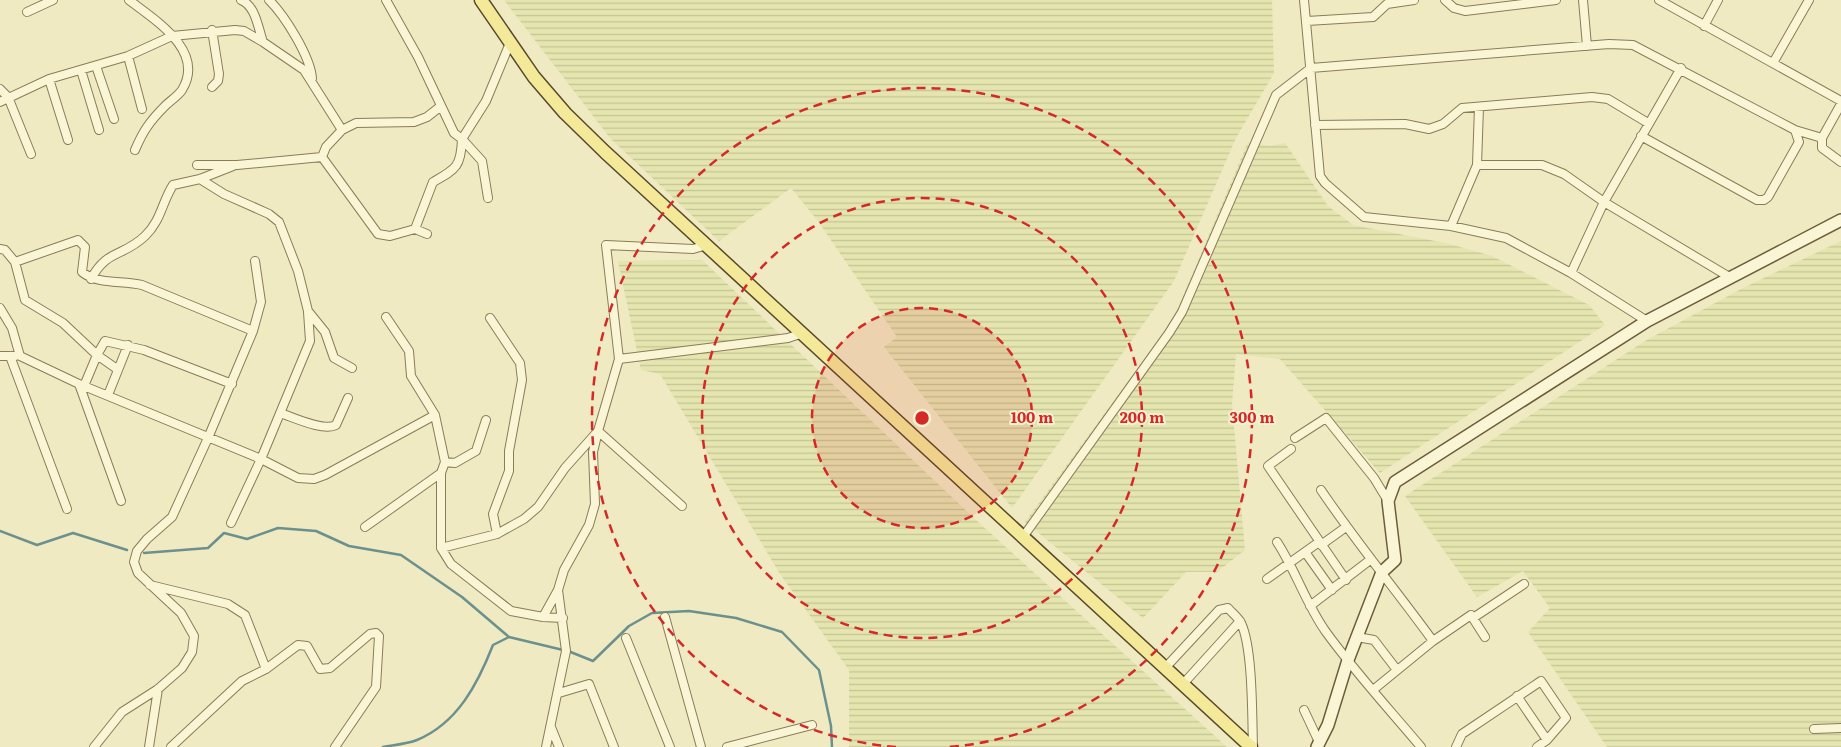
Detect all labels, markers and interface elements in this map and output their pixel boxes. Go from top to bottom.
text: 100 m [1011,405,1053,428]
text: 200 m [1120,405,1164,428]
text: 300 m [1230,405,1274,428]
centre of rings [913,409,931,427]

